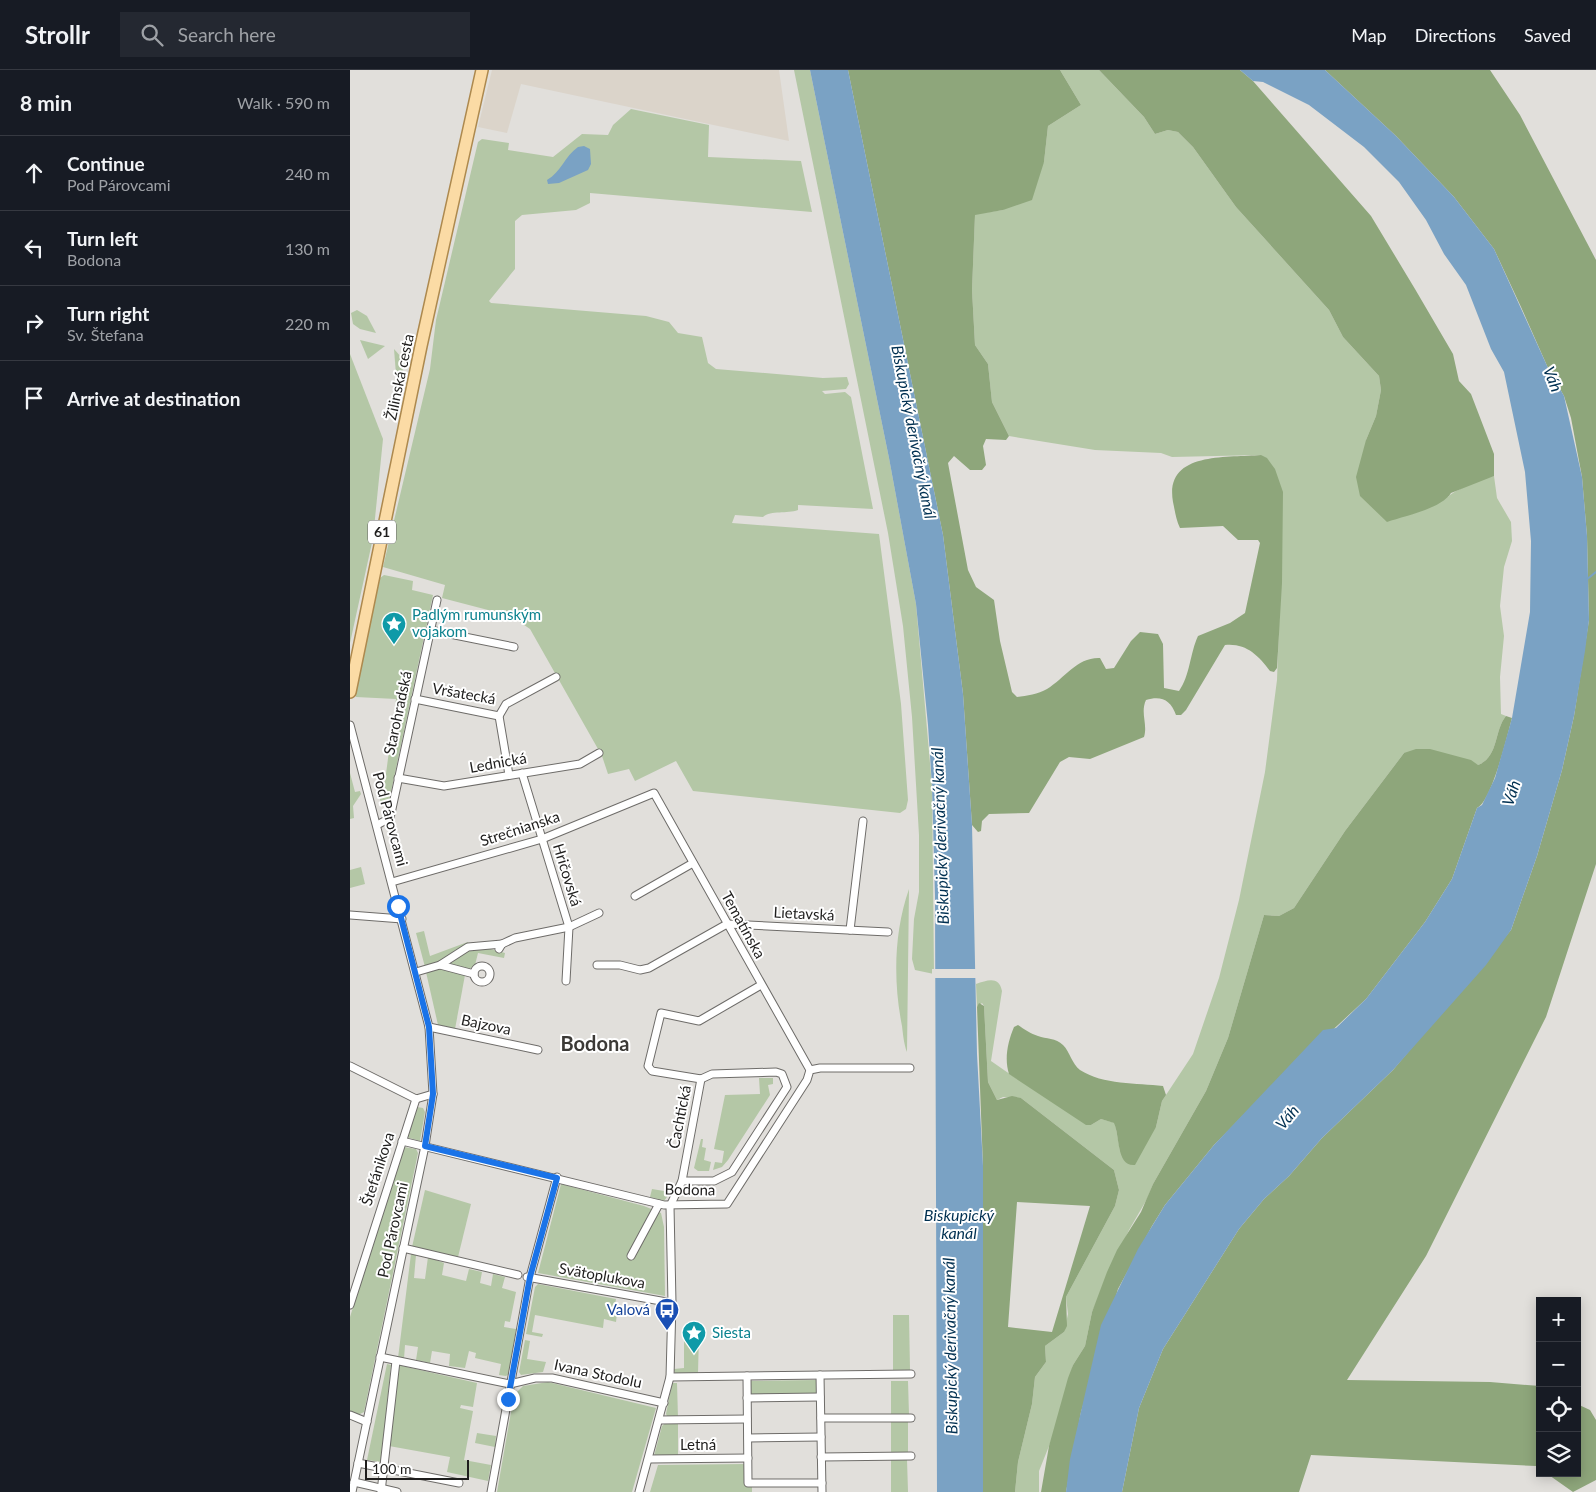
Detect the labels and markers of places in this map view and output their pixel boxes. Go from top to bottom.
place label: Padlým rumunským vojakom [412,605,541,640]
place icon: Padlým rumunským vojakom [381,611,407,645]
bus stop icon: Valová [654,1297,680,1331]
place label: Valová [607,1300,650,1318]
place icon: Siesta [681,1320,707,1354]
place label: Siesta [712,1323,751,1341]

